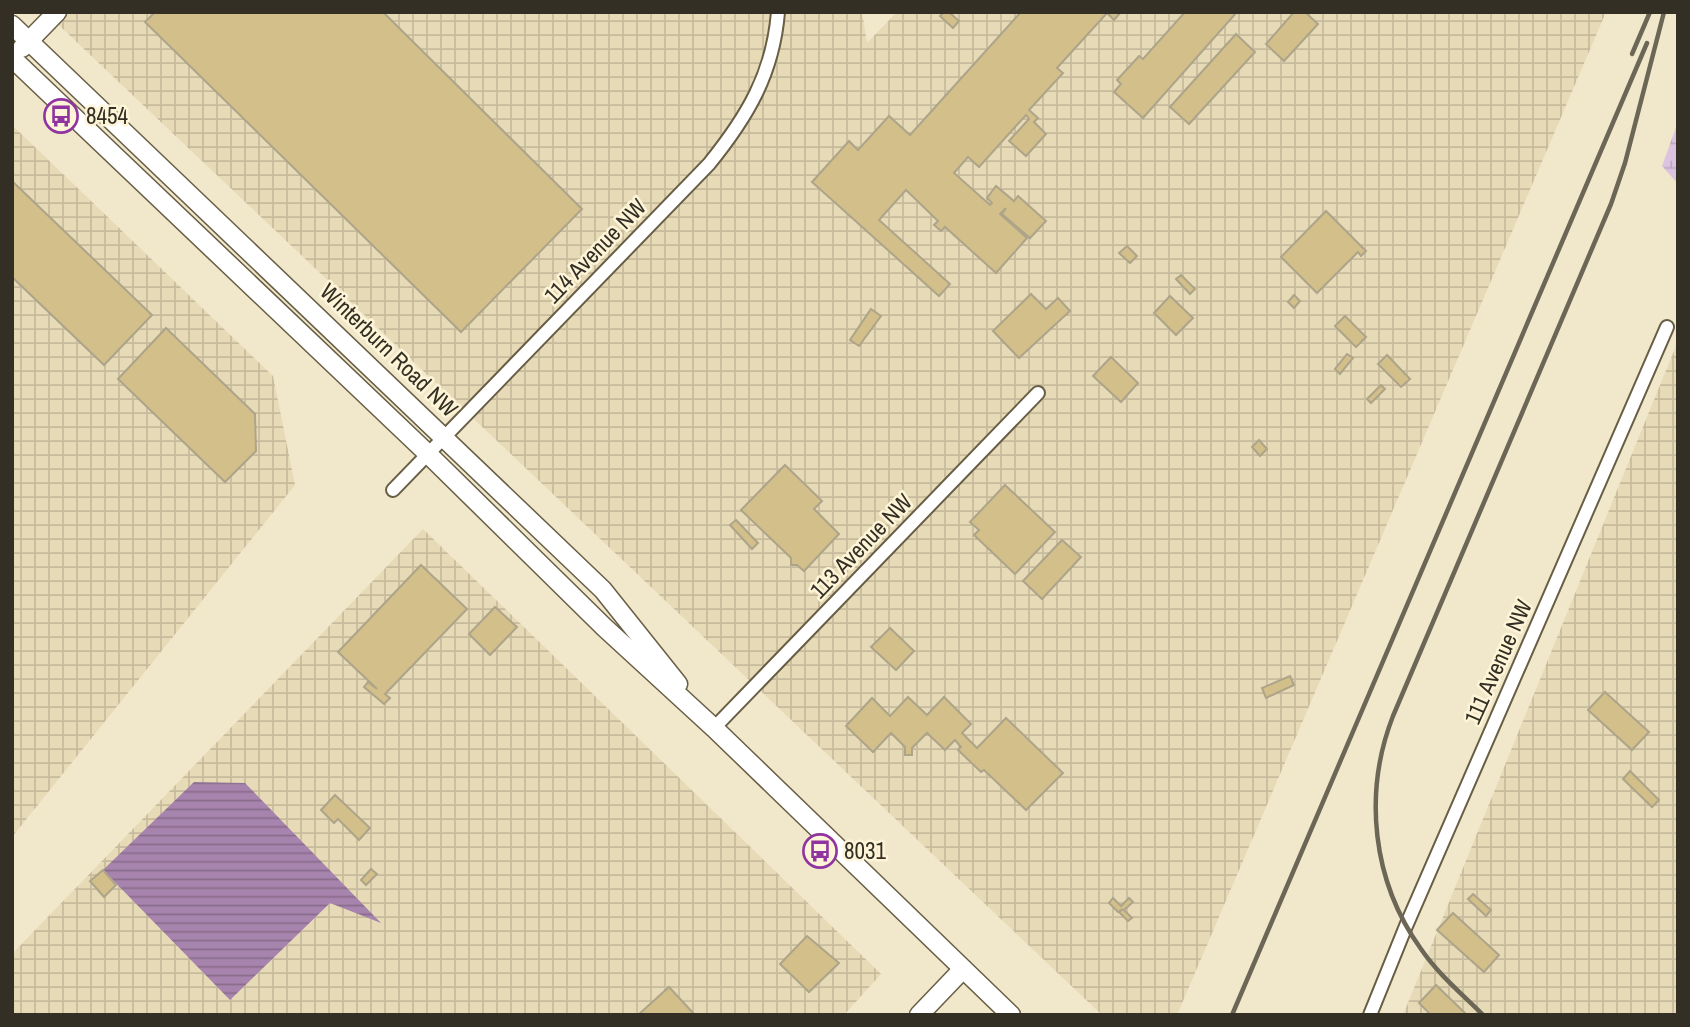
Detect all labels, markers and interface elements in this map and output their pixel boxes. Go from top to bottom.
bus stop icon: 8454 [42,97,80,135]
place label: 8454 [86,100,128,131]
street label: 114 Avenue NW [537,191,653,310]
street label: Winterburn Road NW [314,276,465,424]
street label: 113 Avenue NW [803,486,919,605]
street label: 111 Avenue NW [1456,594,1539,729]
bus stop icon: 8031 [801,832,839,870]
place label: 8031 [844,835,886,866]

